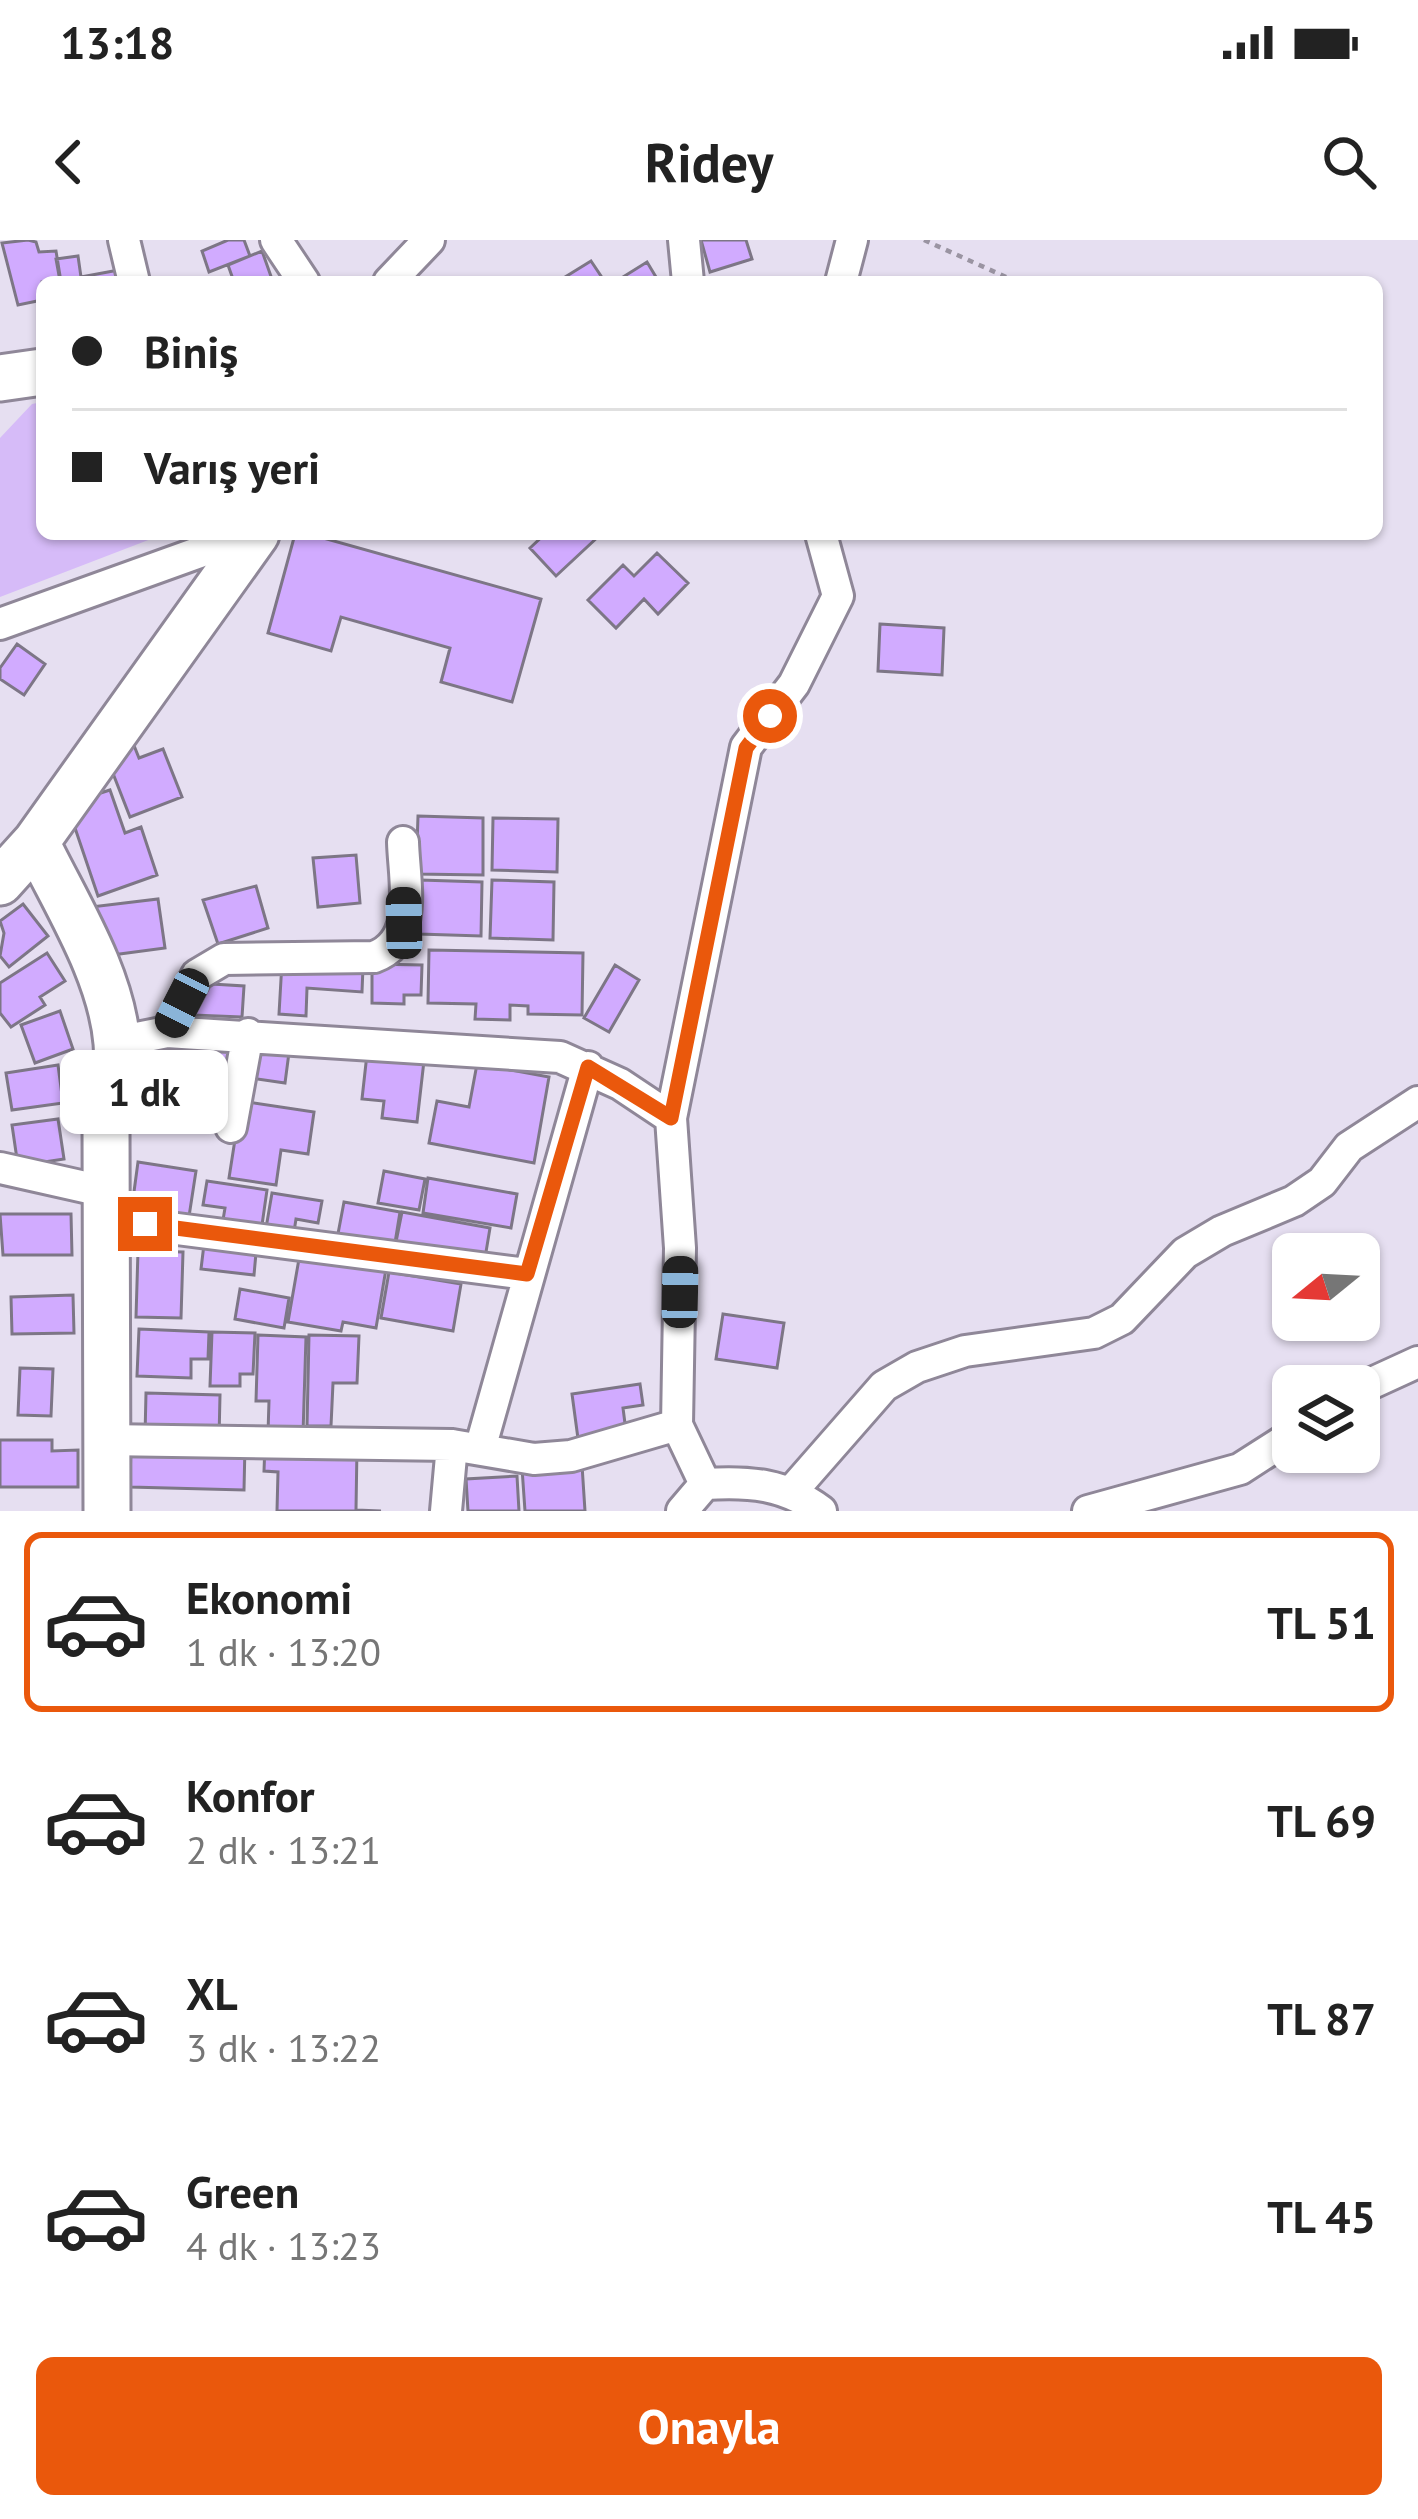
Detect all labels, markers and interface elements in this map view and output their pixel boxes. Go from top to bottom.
text: 13:18 [60,13,174,71]
text: Ridey [645,127,773,197]
icon: back [36,129,102,195]
icon: search [1316,129,1382,195]
text: Biniş [144,322,238,380]
text: Varış yeri [144,438,320,496]
route start [743,689,797,743]
car [385,887,423,959]
car [150,963,214,1043]
callout: 1 dk [61,1050,229,1134]
text: 1 dk [108,1066,180,1117]
route end [118,1197,172,1251]
north arrow [1272,1233,1380,1341]
map controls [1272,1233,1380,1473]
car [661,1256,699,1328]
button: layers [1272,1365,1380,1473]
icon: car [42,1568,150,1676]
text: Ekonomi [186,1568,352,1626]
text: TL 51 [1267,1593,1376,1651]
text: 1 dk · 13:20 [186,1626,381,1677]
icon: car [42,1766,150,1874]
text: Konfor [186,1766,315,1824]
text: TL 69 [1267,1791,1376,1849]
text: 2 dk · 13:21 [186,1824,381,1875]
icon: car [42,1964,150,2072]
text: XL [186,1964,238,2022]
text: TL 87 [1267,1989,1376,2047]
text: 3 dk · 13:22 [186,2022,381,2073]
icon: car [42,2162,150,2270]
text: Green [186,2162,299,2220]
text: TL 45 [1267,2187,1376,2245]
text: 4 dk · 13:23 [186,2220,381,2271]
button: Onayla [36,2357,1382,2495]

